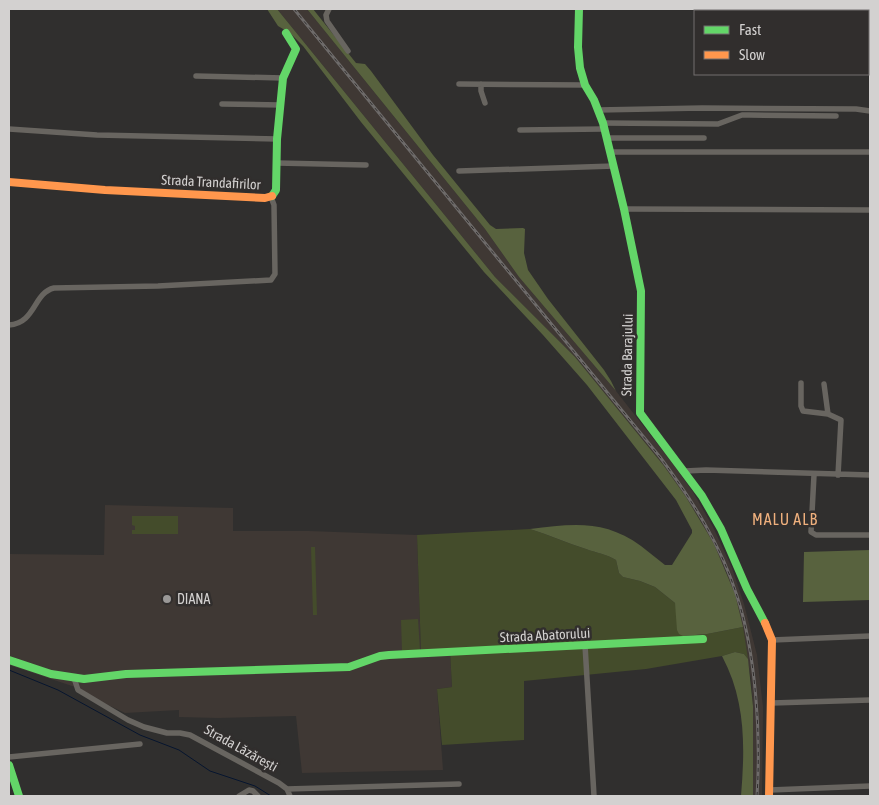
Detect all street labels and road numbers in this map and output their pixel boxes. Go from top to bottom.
street label: Strada Trandafirilor [161,171,262,193]
street label: Strada Barajului [618,314,636,396]
street label: Strada Abatorului [499,625,591,645]
street label: Strada Lăzărești [201,721,281,775]

